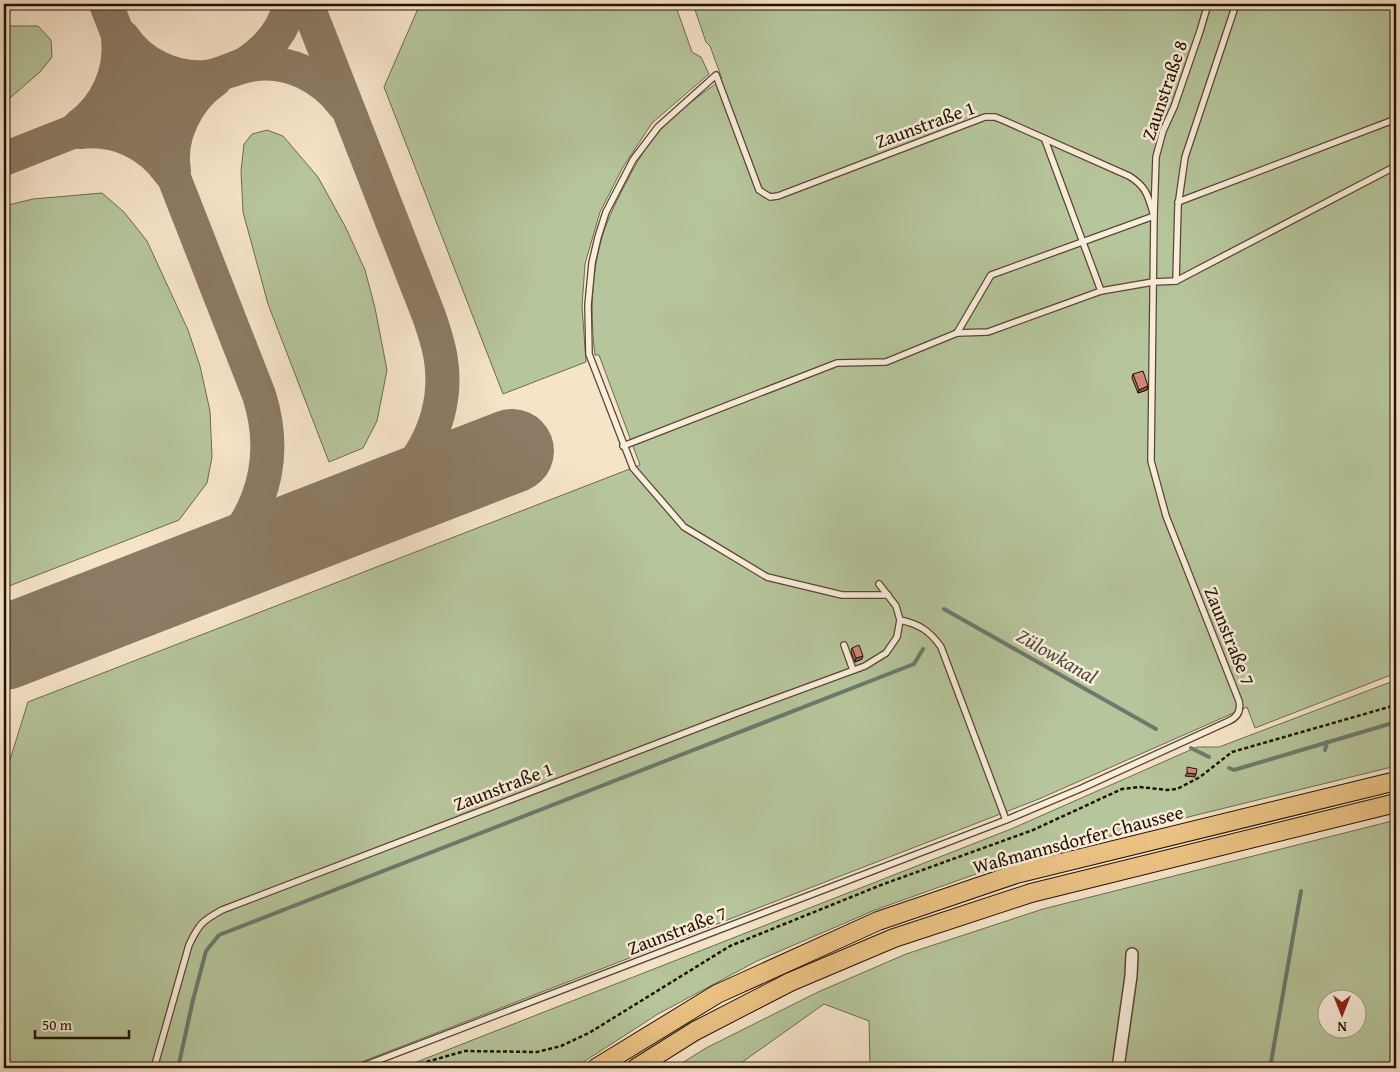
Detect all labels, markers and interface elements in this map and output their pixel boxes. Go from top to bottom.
street label: Zaunstraße 8 [1134,36,1194,144]
street label: Zaunstraße 1 [871,93,979,155]
street label: Zaunstraße 7 [1197,582,1263,690]
water label: Zülowkanal [1011,621,1103,690]
street label: Zaunstraße 1 [449,754,557,818]
street label: Waßmannsdorfer Chaussee [970,797,1186,881]
street label: Zaunstraße 7 [623,898,731,962]
north arrow [1318,990,1368,1040]
scale bar [35,1007,129,1039]
text: 50 m [42,1014,73,1035]
text: N [1337,1017,1347,1037]

